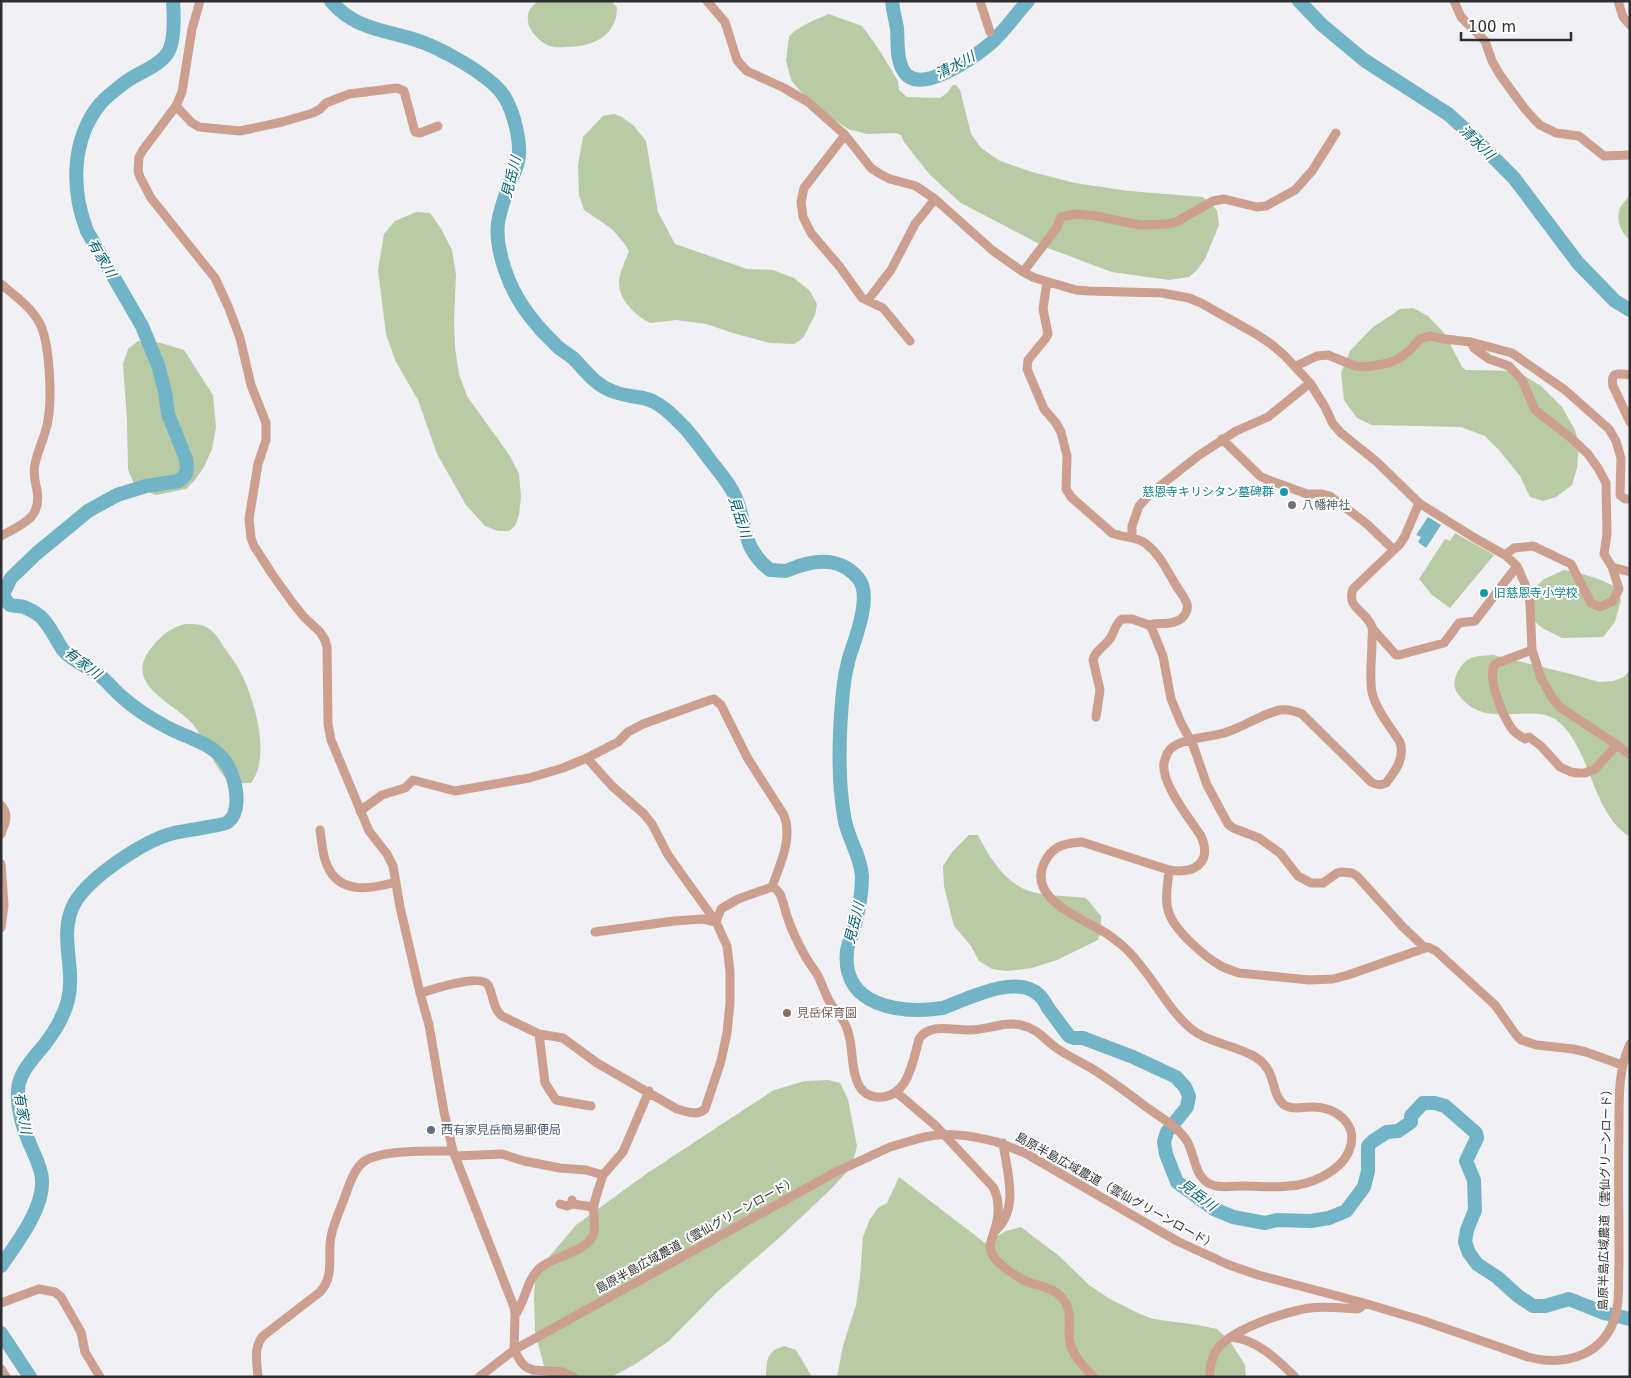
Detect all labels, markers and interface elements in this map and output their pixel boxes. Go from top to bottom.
scale bar [1461,10,1571,42]
text: 100 m [1468,18,1516,36]
water label: 清水川 [933,47,979,82]
water label: 清水川 [1456,122,1499,164]
water label: 見岳川 [498,153,524,199]
water label: 有家川 [85,236,120,282]
place label: 慈恩寺キリシタン墓碑群 [1142,485,1274,499]
marker: 慈恩寺キリシタン墓碑群 [1278,486,1290,498]
water label: 見岳川 [726,495,755,541]
place label: 八幡神社 [1302,498,1350,512]
marker: 八幡神社 [1286,499,1298,511]
place label: 旧慈恩寺小学校 [1494,586,1578,600]
marker: 旧慈恩寺小学校 [1478,587,1490,599]
water label: 有家川 [61,644,106,683]
water label: 見岳川 [841,899,867,945]
place label: 見岳保育園 [797,1006,857,1020]
marker: 見岳保育園 [781,1007,793,1019]
street label: 島原半島広域農道（雲仙グリーンロード） [1596,1083,1614,1311]
water label: 有家川 [11,1091,35,1137]
place label: 西有家見岳簡易郵便局 [441,1123,561,1137]
marker: 西有家見岳簡易郵便局 [425,1124,437,1136]
street label: 島原半島広域農道（雲仙グリーンロード） [1013,1130,1219,1252]
street label: 島原半島広域農道（雲仙グリーンロード） [593,1174,799,1296]
water label: 見岳川 [1176,1176,1221,1215]

